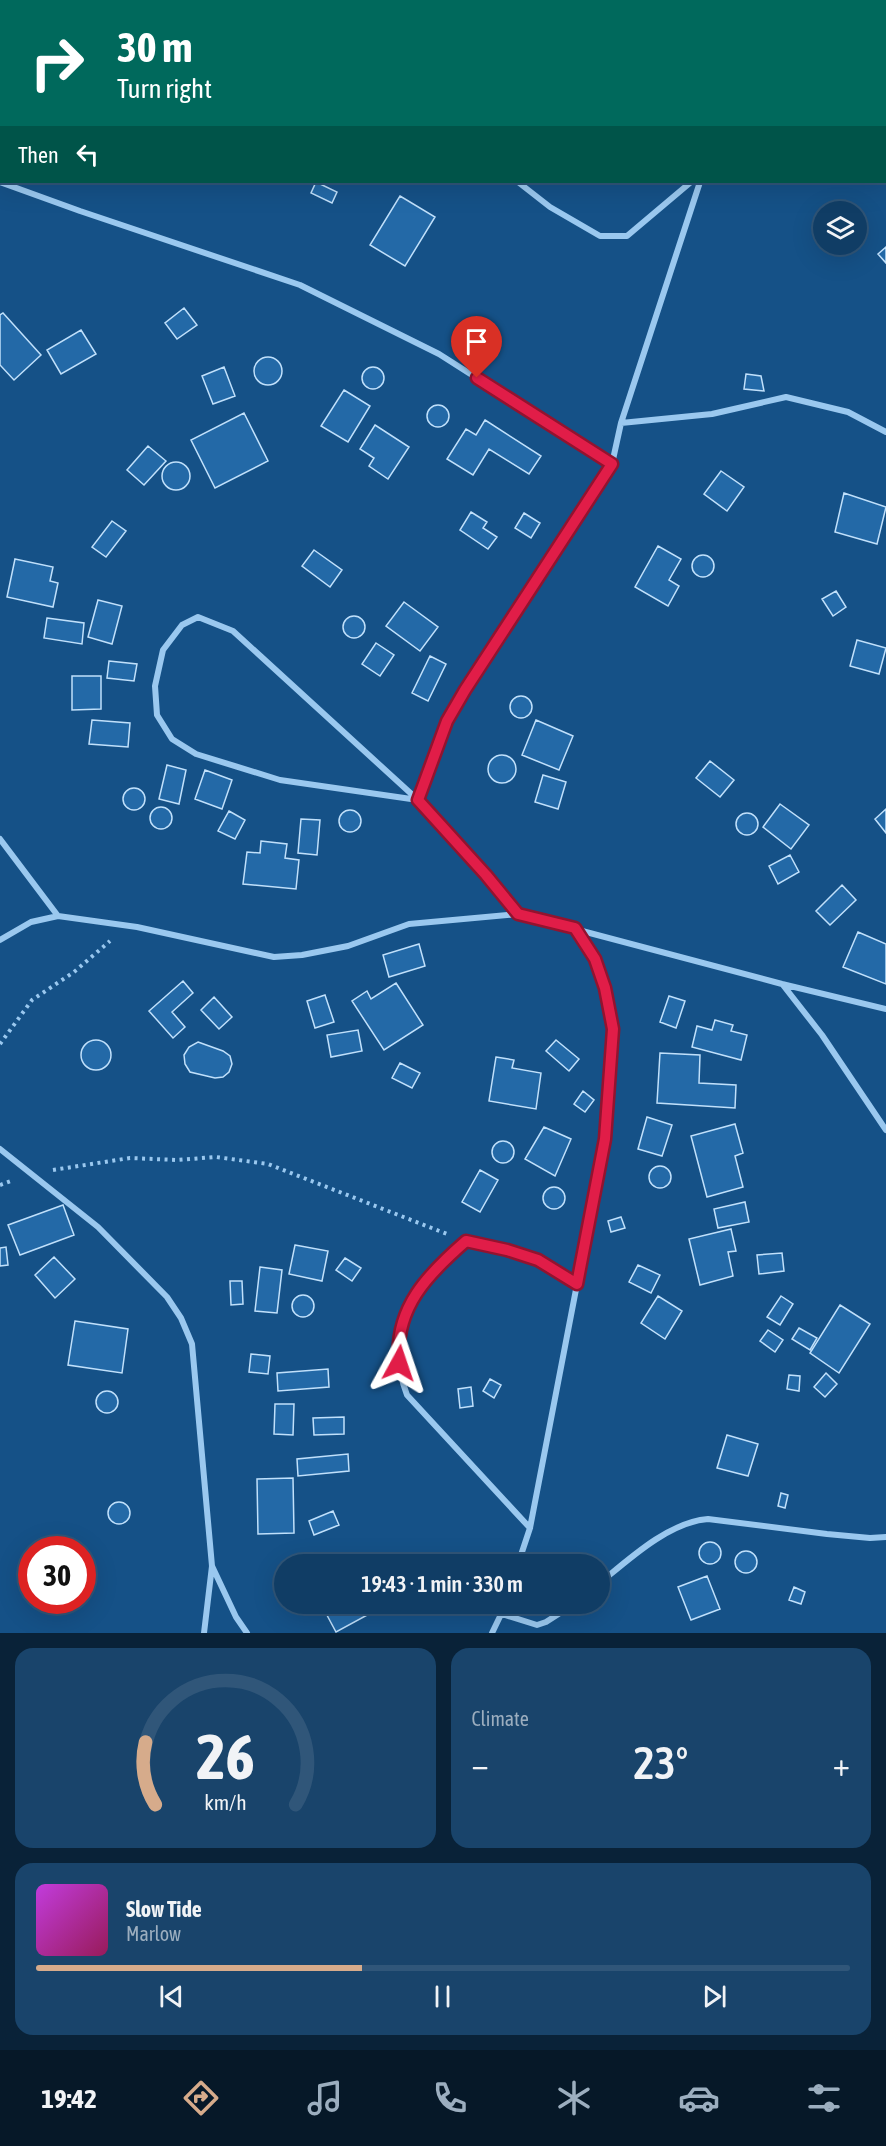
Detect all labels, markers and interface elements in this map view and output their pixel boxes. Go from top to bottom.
text: 30 m [117,23,192,71]
icon: right [18,24,96,102]
text: Turn right [117,73,212,104]
icon: left [71,138,104,171]
text: Then [18,142,59,168]
map controls [813,201,867,255]
button: layers [813,201,867,255]
pin [451,316,502,378]
icon: arrive [460,325,493,358]
position arrow [367,1331,431,1395]
speed limit sign: 30 [18,1536,96,1614]
text: 19:43 · 1 min · 330 m [361,1571,523,1597]
text: Climate [472,1707,529,1730]
text: 26 [196,1721,255,1792]
text: 23° [633,1737,688,1789]
text: − [472,1745,489,1783]
text: + [833,1745,850,1783]
text: km/h [204,1790,247,1815]
text: Slow Tide [126,1896,202,1922]
text: Marlow [126,1922,181,1945]
icon: previous [155,1980,188,2013]
icon: pause [426,1980,459,2013]
icon: next [698,1980,731,2013]
icon: directions [180,2077,222,2119]
icon: music [304,2077,346,2119]
icon: phone [429,2077,471,2119]
icon: climate [553,2077,595,2119]
icon: car [678,2077,720,2119]
icon: filters [803,2077,845,2119]
text: 19:42 [41,2083,97,2114]

